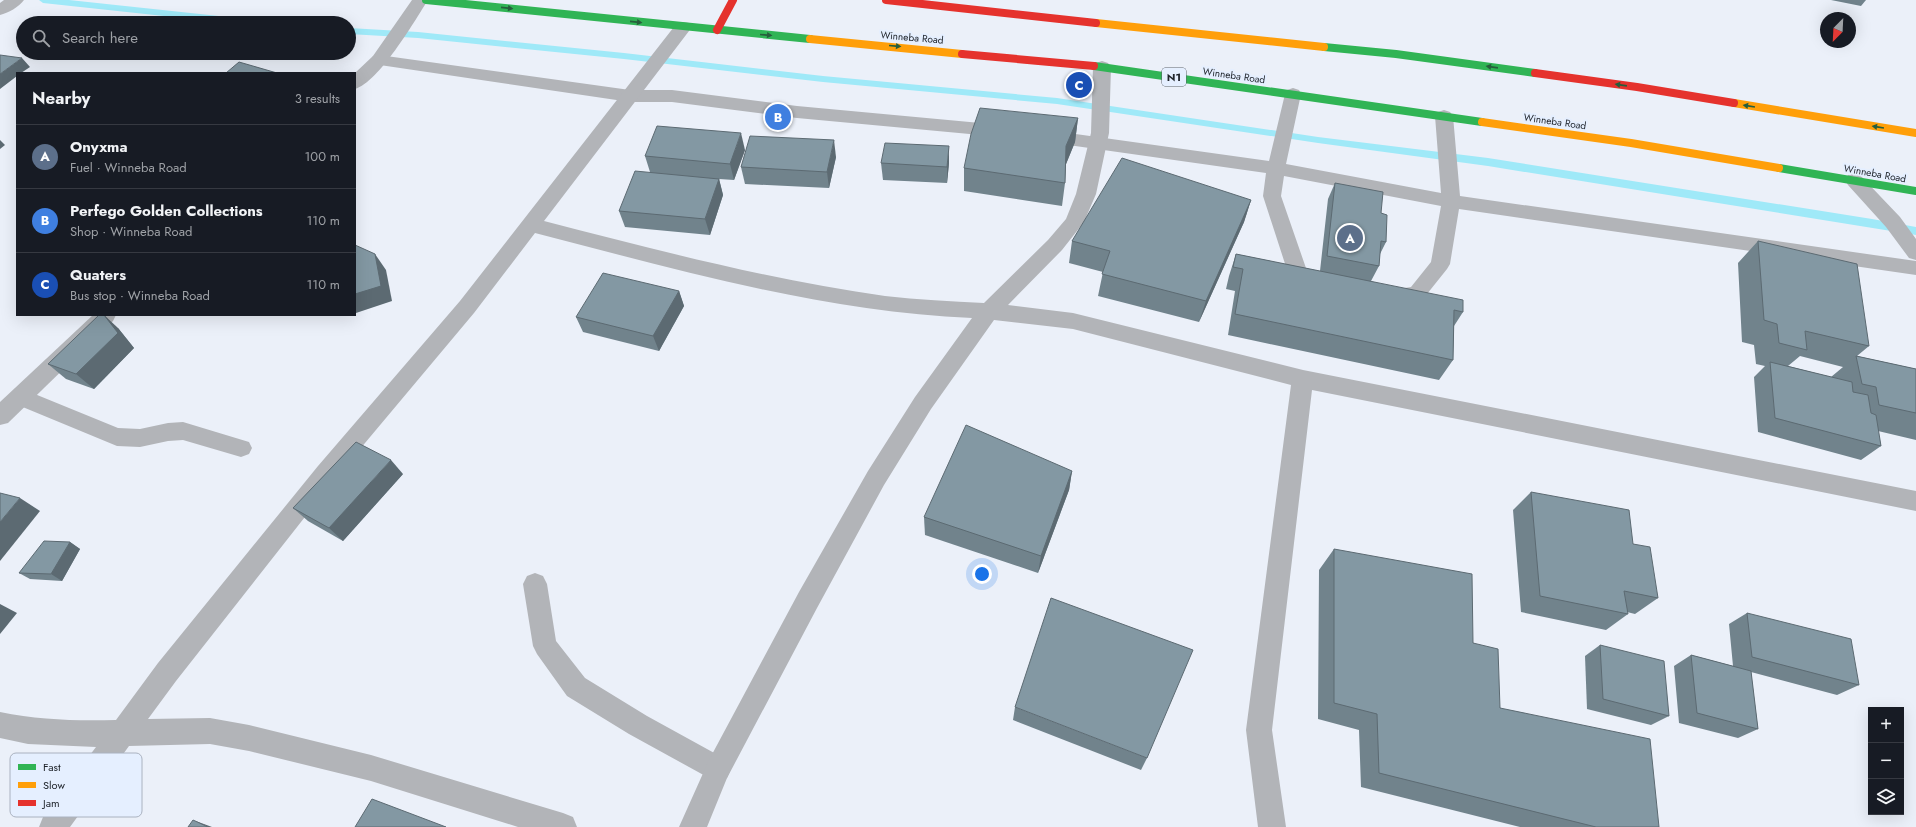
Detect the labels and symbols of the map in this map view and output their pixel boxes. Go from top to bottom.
one-way arrow [501,5,513,12]
north arrow [1820,12,1856,48]
one-way arrow [630,19,642,25]
street label: Winneba Road [880,27,944,48]
one-way arrow [759,31,772,38]
one-way arrow [889,43,901,50]
street label: Winneba Road [1202,64,1266,87]
one-way arrow [1486,64,1498,71]
road number: N1 [1162,68,1186,86]
pin: C [1066,70,1092,100]
one-way arrow [1615,82,1627,88]
pin: B [765,102,791,132]
one-way arrow [1743,103,1755,109]
street label: Winneba Road [1523,110,1587,133]
one-way arrow [1871,124,1884,130]
street label: Winneba Road [1842,161,1907,186]
pin: A [1337,223,1363,253]
your location [972,564,992,584]
legend [10,753,142,817]
text: Fast [43,759,61,775]
text: Slow [43,777,65,793]
text: Jam [41,795,60,811]

